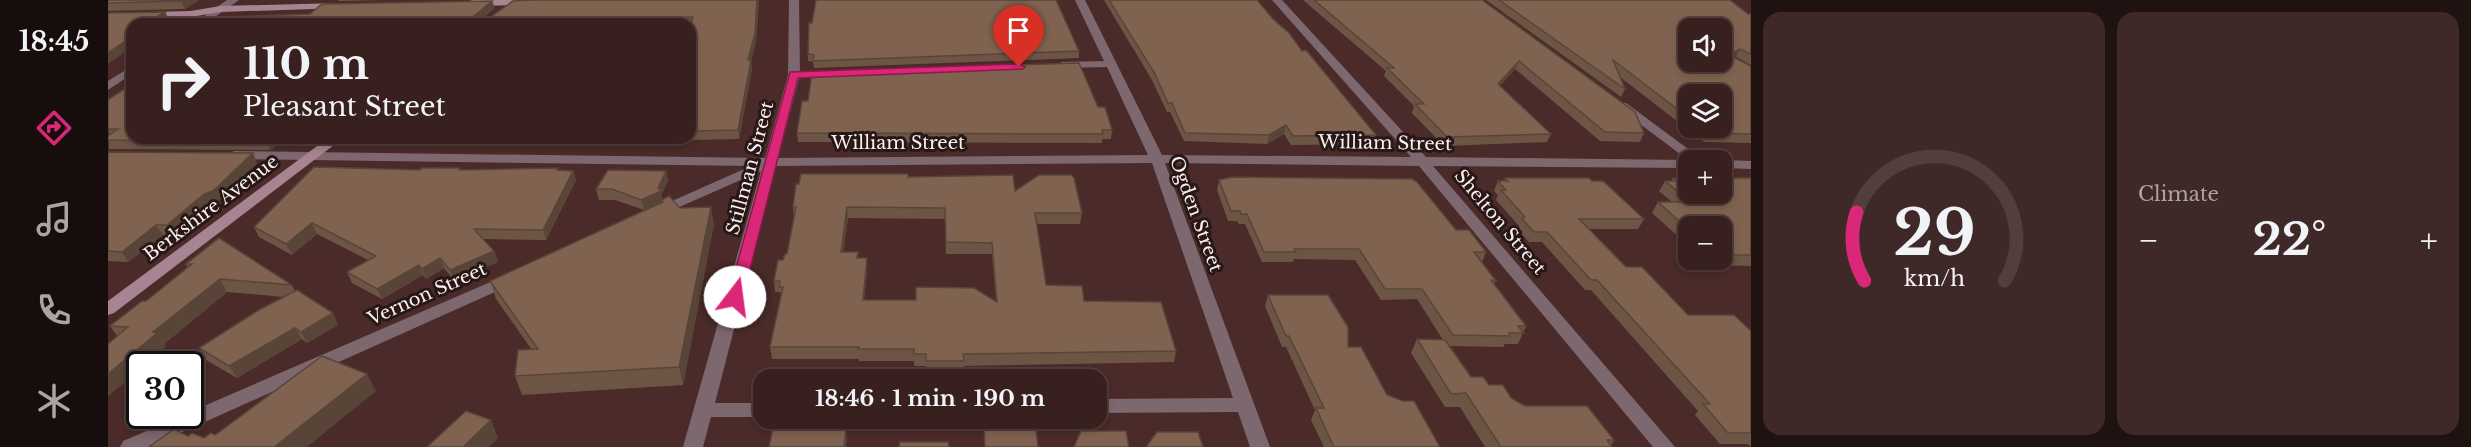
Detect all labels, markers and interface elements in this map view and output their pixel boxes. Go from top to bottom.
pin [993,5,1044,67]
icon: arrive [1002,14,1035,47]
map controls [1678,18,1732,270]
button: sound [1678,18,1732,72]
text: 18:45 [19,25,89,58]
text: 110 m [243,38,369,90]
icon: right [144,42,222,120]
button: layers [1678,84,1732,138]
text: Pleasant Street [243,90,446,123]
street label: Stillman Street [722,99,778,237]
icon: directions [33,107,75,149]
street label: William Street [1317,131,1452,155]
street label: William Street [830,132,965,154]
street label: Berkshire Avenue [140,150,282,266]
button: + [1678,150,1732,204]
street label: Ogden Street [1165,153,1227,275]
street label: Shelton Street [1450,165,1550,279]
text: Climate [2138,182,2219,206]
text: 29 [1893,194,1975,272]
icon: music [33,198,75,240]
text: 22° [2253,211,2326,267]
button: − [1678,216,1732,270]
text: − [2138,220,2159,261]
text: + [2420,220,2438,261]
street label: Vernon Street [363,258,490,330]
position arrow [703,265,767,329]
text: km/h [1904,265,1965,292]
icon: phone [33,289,75,331]
speed limit sign: 30 [126,351,204,429]
icon: climate [33,380,75,422]
text: 18:46 · 1 min · 190 m [815,385,1045,412]

